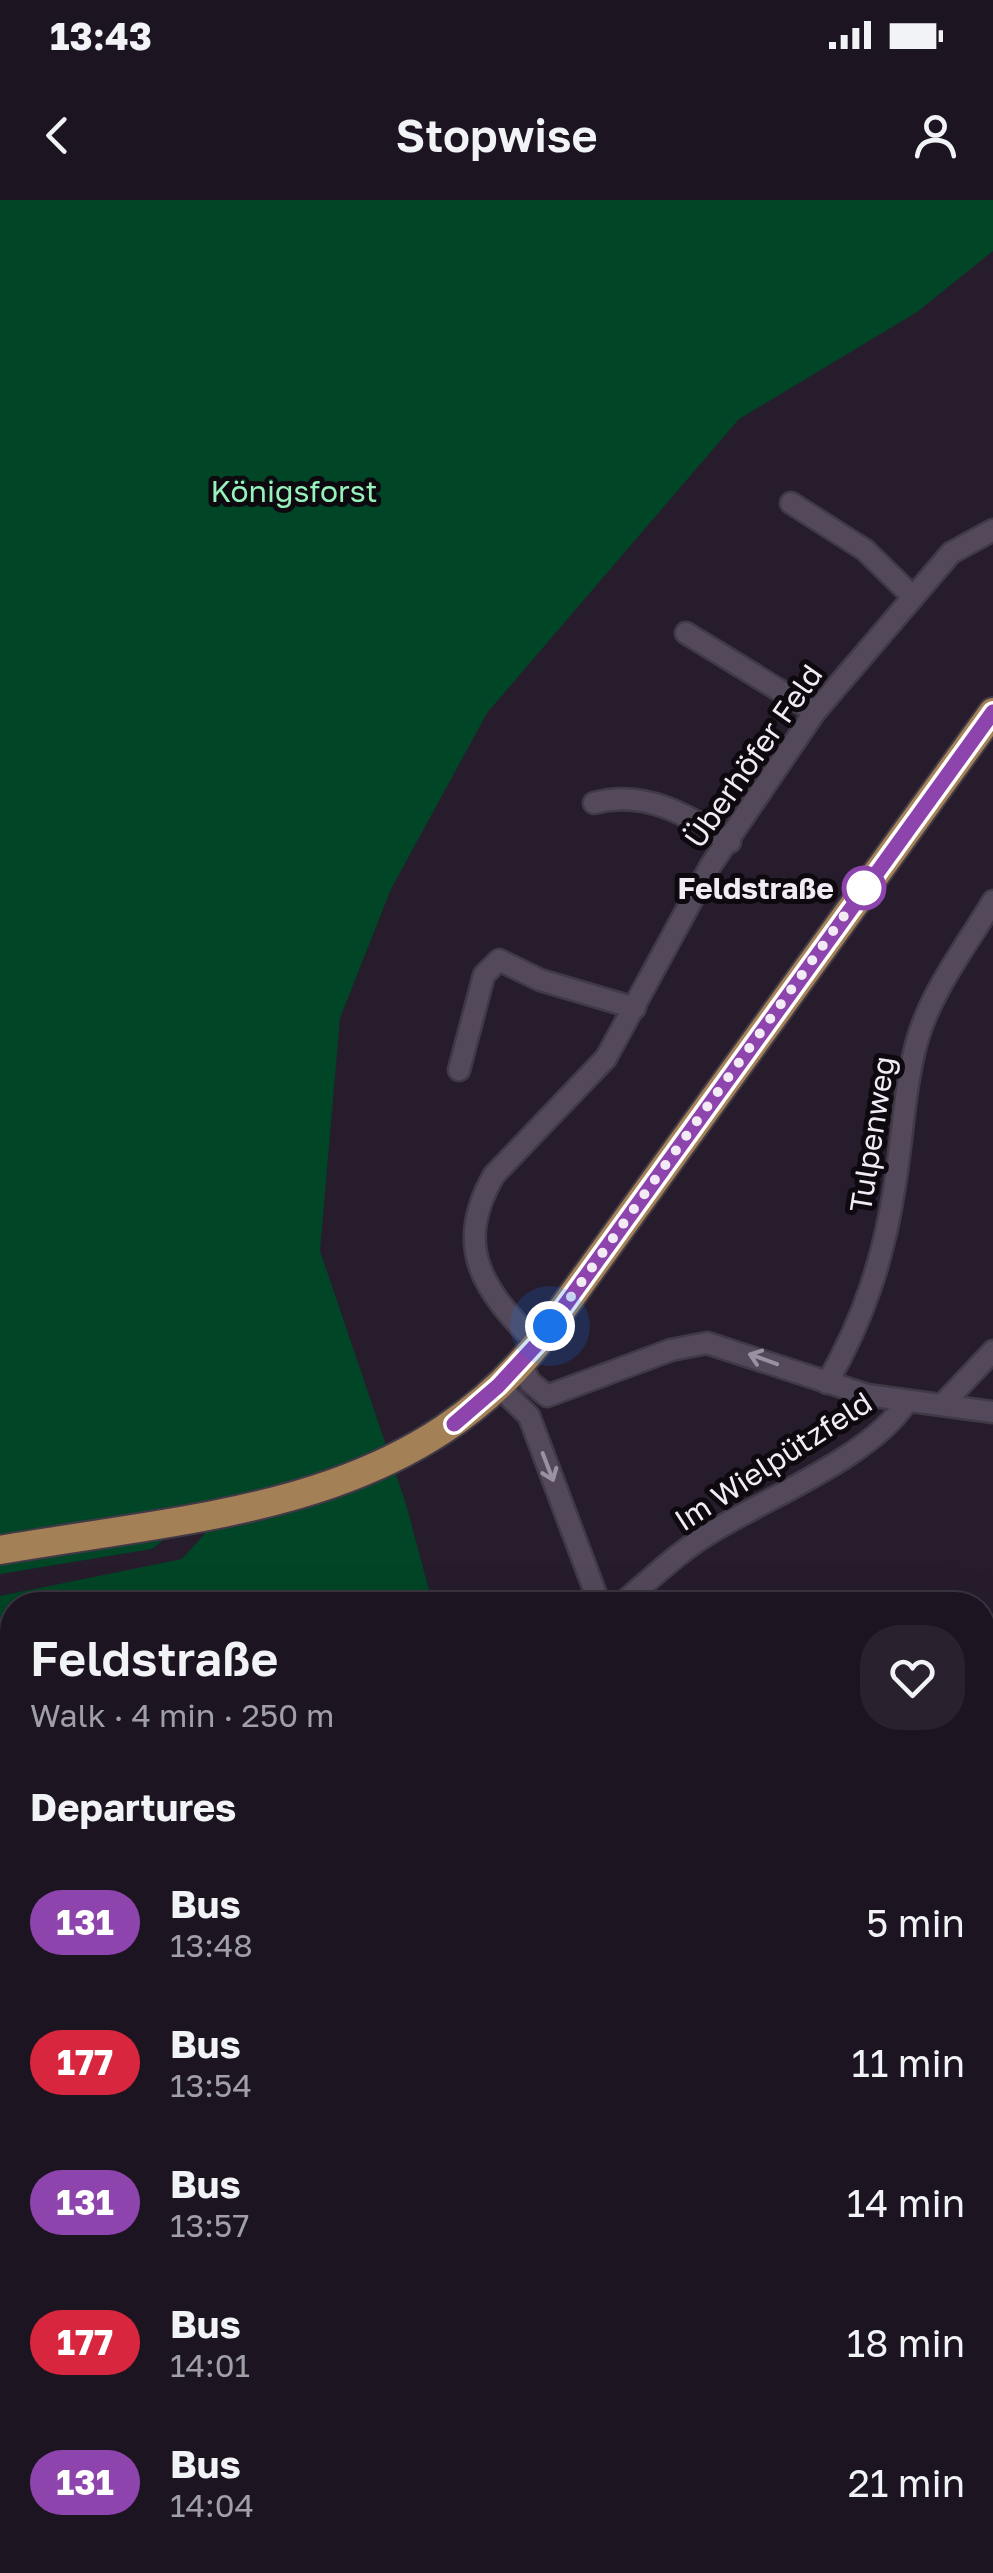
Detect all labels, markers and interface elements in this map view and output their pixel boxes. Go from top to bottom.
text: 13:43 [50,13,152,58]
icon: back [30,108,85,163]
text: Stopwise [396,108,598,162]
icon: person [908,108,963,163]
park label: Königsforst [210,473,378,509]
street label: Überhöfer Feld [676,657,830,855]
marker: Feldstraße [843,867,885,909]
place label: Feldstraße [678,870,834,906]
street label: Tulpenweg [842,1053,902,1215]
your location [525,1301,575,1351]
one-way arrow [748,1349,779,1367]
street label: Im Wielpützfeld [668,1384,878,1538]
one-way arrow [541,1451,559,1482]
button: heart [860,1625,965,1730]
text: Feldstraße [30,1629,278,1687]
text: Walk · 4 min · 250 m [30,1696,334,1734]
text: Departures [30,1784,236,1829]
text: Bus [170,1881,241,1926]
text: 5 min [866,1900,965,1945]
text: 131 [56,1901,114,1943]
text: 13:48 [170,1926,253,1964]
text: Bus [170,2021,241,2066]
text: 11 min [851,2040,965,2085]
text: 177 [57,2041,113,2083]
text: 13:54 [170,2066,252,2104]
text: Bus [170,2161,241,2206]
text: 14 min [847,2180,965,2225]
text: 131 [56,2181,114,2223]
text: 13:57 [170,2206,249,2244]
text: Bus [170,2301,241,2346]
text: 18 min [847,2320,965,2365]
text: 177 [57,2321,113,2363]
text: 14:01 [170,2346,250,2384]
text: Bus [170,2441,241,2486]
text: 21 min [848,2460,965,2505]
text: 131 [56,2461,114,2503]
text: 14:04 [170,2486,254,2524]

